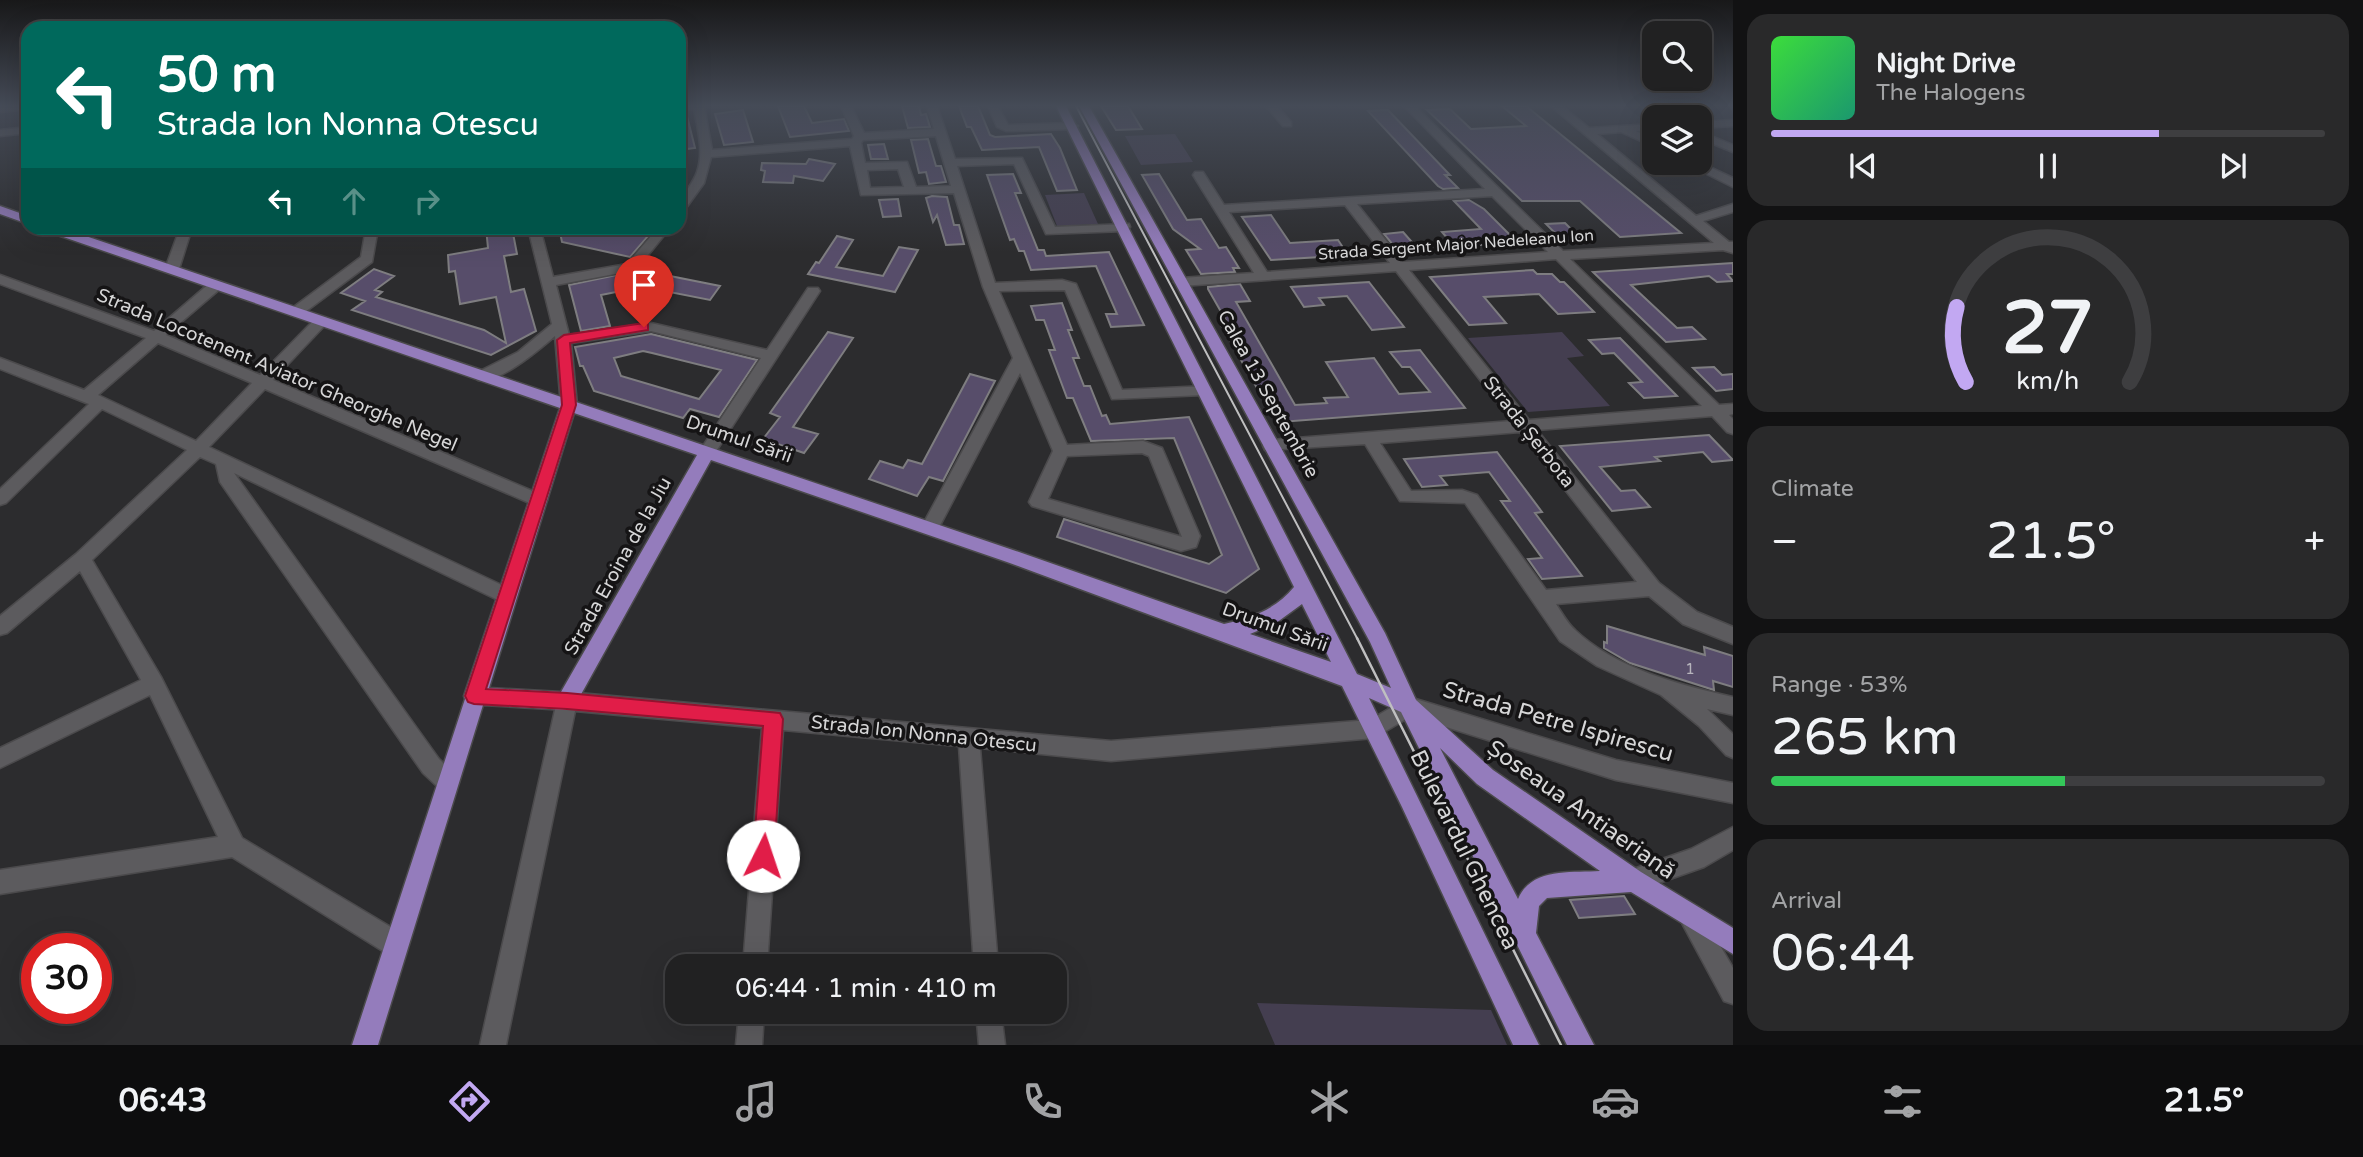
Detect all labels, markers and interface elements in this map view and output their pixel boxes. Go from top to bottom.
map controls [1642,21,1712,175]
button: search [1642,21,1712,91]
text: 50 m [157,46,276,105]
text: Night Drive [1876,48,2016,79]
icon: left [42,49,133,140]
text: The Halogens [1876,79,2025,107]
button: layers [1642,105,1712,175]
text: Strada Ion Nonna Otescu [157,106,539,144]
icon: previous [1844,147,1882,185]
icon: pause [2029,147,2067,185]
icon: next [2214,147,2252,185]
icon: left [262,182,300,220]
icon: ahead [335,182,373,220]
icon: right [408,182,446,220]
street label: Strada Sergent Major Nedeleanu Ion [1317,225,1595,265]
pin [614,255,674,327]
icon: arrive [625,266,663,304]
street label: Strada Locotenent Aviator Gheorghe Negel [94,284,460,456]
text: 27 [2002,286,2094,374]
street label: Calea 13 Septembrie [1213,306,1323,482]
text: km/h [2017,366,2079,396]
street label: Strada Șerbota [1479,372,1579,492]
street label: Drumul Sării [683,411,795,467]
street label: Strada Eroina de la Jiu [560,473,676,659]
text: Climate [1771,475,1854,503]
text: 21.5° [1986,510,2116,573]
text: − [1771,519,1798,565]
text: + [2304,519,2325,565]
street label: Drumul Sării [1219,598,1331,656]
house number: 1 [1685,659,1695,679]
text: Range · 53% [1771,671,1907,699]
street label: Strada Petre Ispirescu [1440,676,1676,768]
text: 265 km [1771,706,1959,769]
street label: Strada Ion Nonna Otescu [810,711,1038,757]
street label: Șoseaua Antiaeriană [1481,734,1681,886]
street label: Bulevardul Ghencea [1403,746,1525,954]
position arrow [726,819,800,893]
text: Arrival [1771,887,1842,915]
text: 06:44 [1771,922,1915,985]
speed limit sign: 30 [21,933,112,1024]
text: 06:44 · 1 min · 410 m [735,973,997,1004]
icon: directions [445,1077,494,1126]
icon: music [732,1077,781,1126]
icon: phone [1018,1077,1067,1126]
icon: climate [1305,1077,1354,1126]
icon: car [1591,1077,1640,1126]
icon: filters [1878,1077,1927,1126]
text: 06:43 [119,1082,207,1120]
text: 21.5° [2164,1082,2244,1120]

